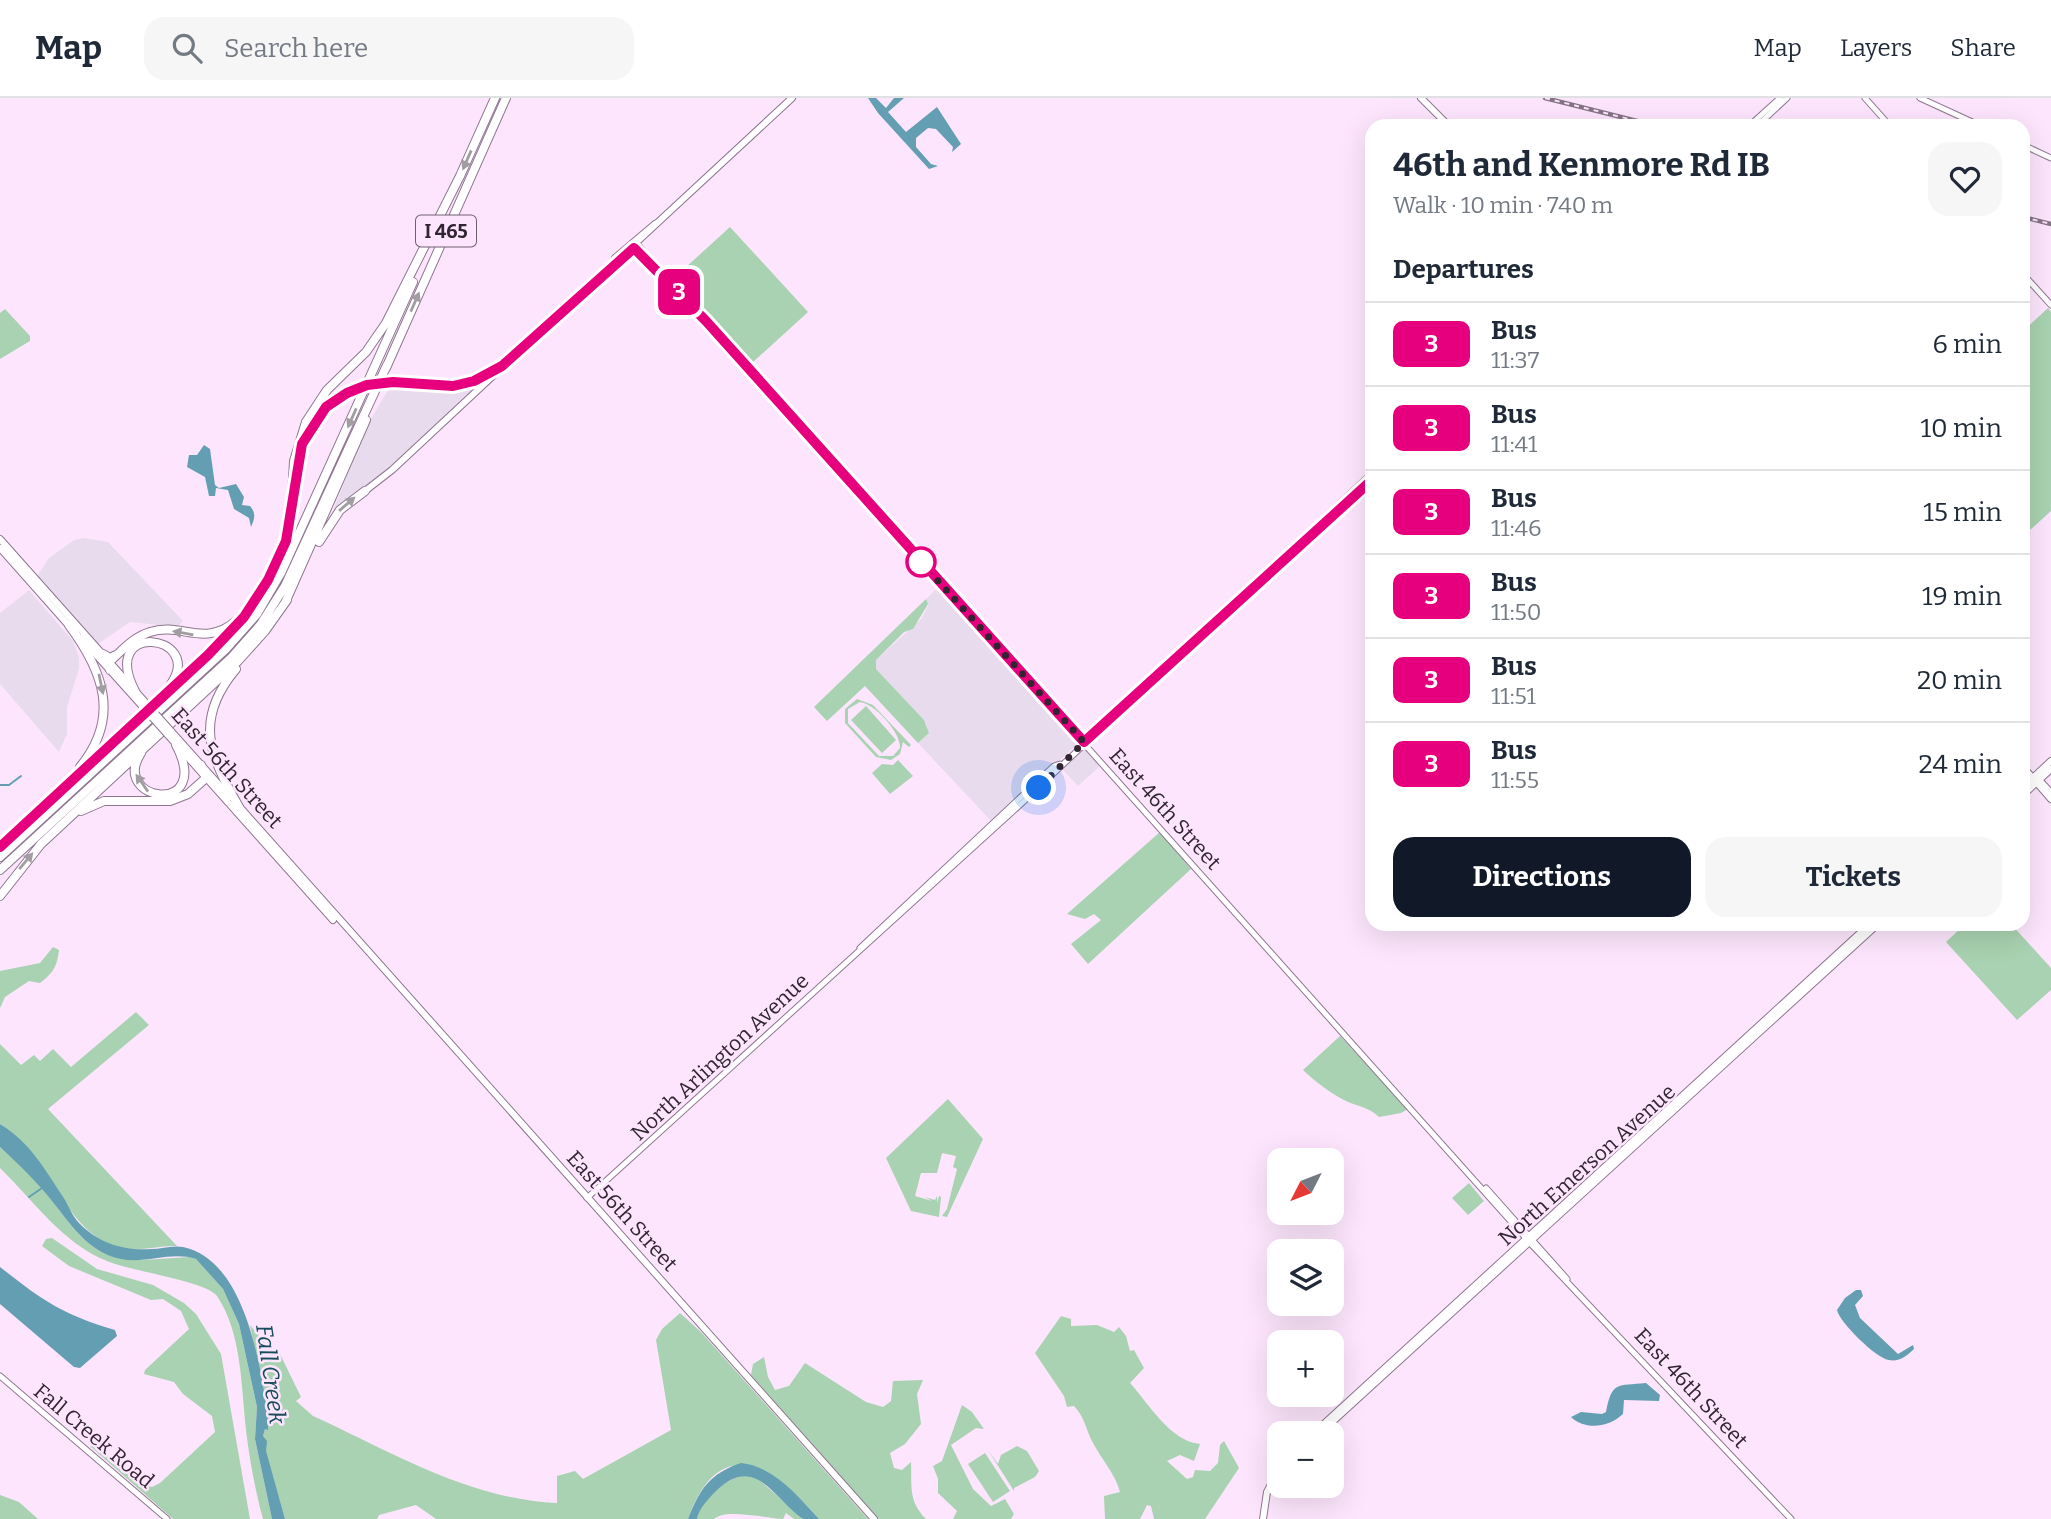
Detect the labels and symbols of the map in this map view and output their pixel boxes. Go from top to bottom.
one-way arrow [461,150,473,170]
road number: I 465 [416,216,476,246]
line badge: 3 [656,269,702,315]
one-way arrow [410,292,421,313]
one-way arrow [346,407,357,428]
one-way arrow [338,496,356,512]
unlabelled marker [906,547,936,577]
one-way arrow [172,627,194,638]
one-way arrow [95,673,106,695]
street label: East 56th Street [166,702,288,834]
street label: East 46th Street [1104,743,1227,875]
your location [1021,770,1056,805]
one-way arrow [135,773,149,792]
one-way arrow [18,852,33,869]
street label: North Arlington Avenue [626,968,814,1146]
street label: North Emerson Avenue [1493,1079,1681,1251]
street label: East 56th Street [561,1145,683,1277]
north arrow [1267,1148,1344,1225]
water label: Fall Creek [250,1322,292,1426]
street label: East 46th Street [1629,1323,1753,1454]
street label: Fall Creek Road [29,1378,159,1494]

